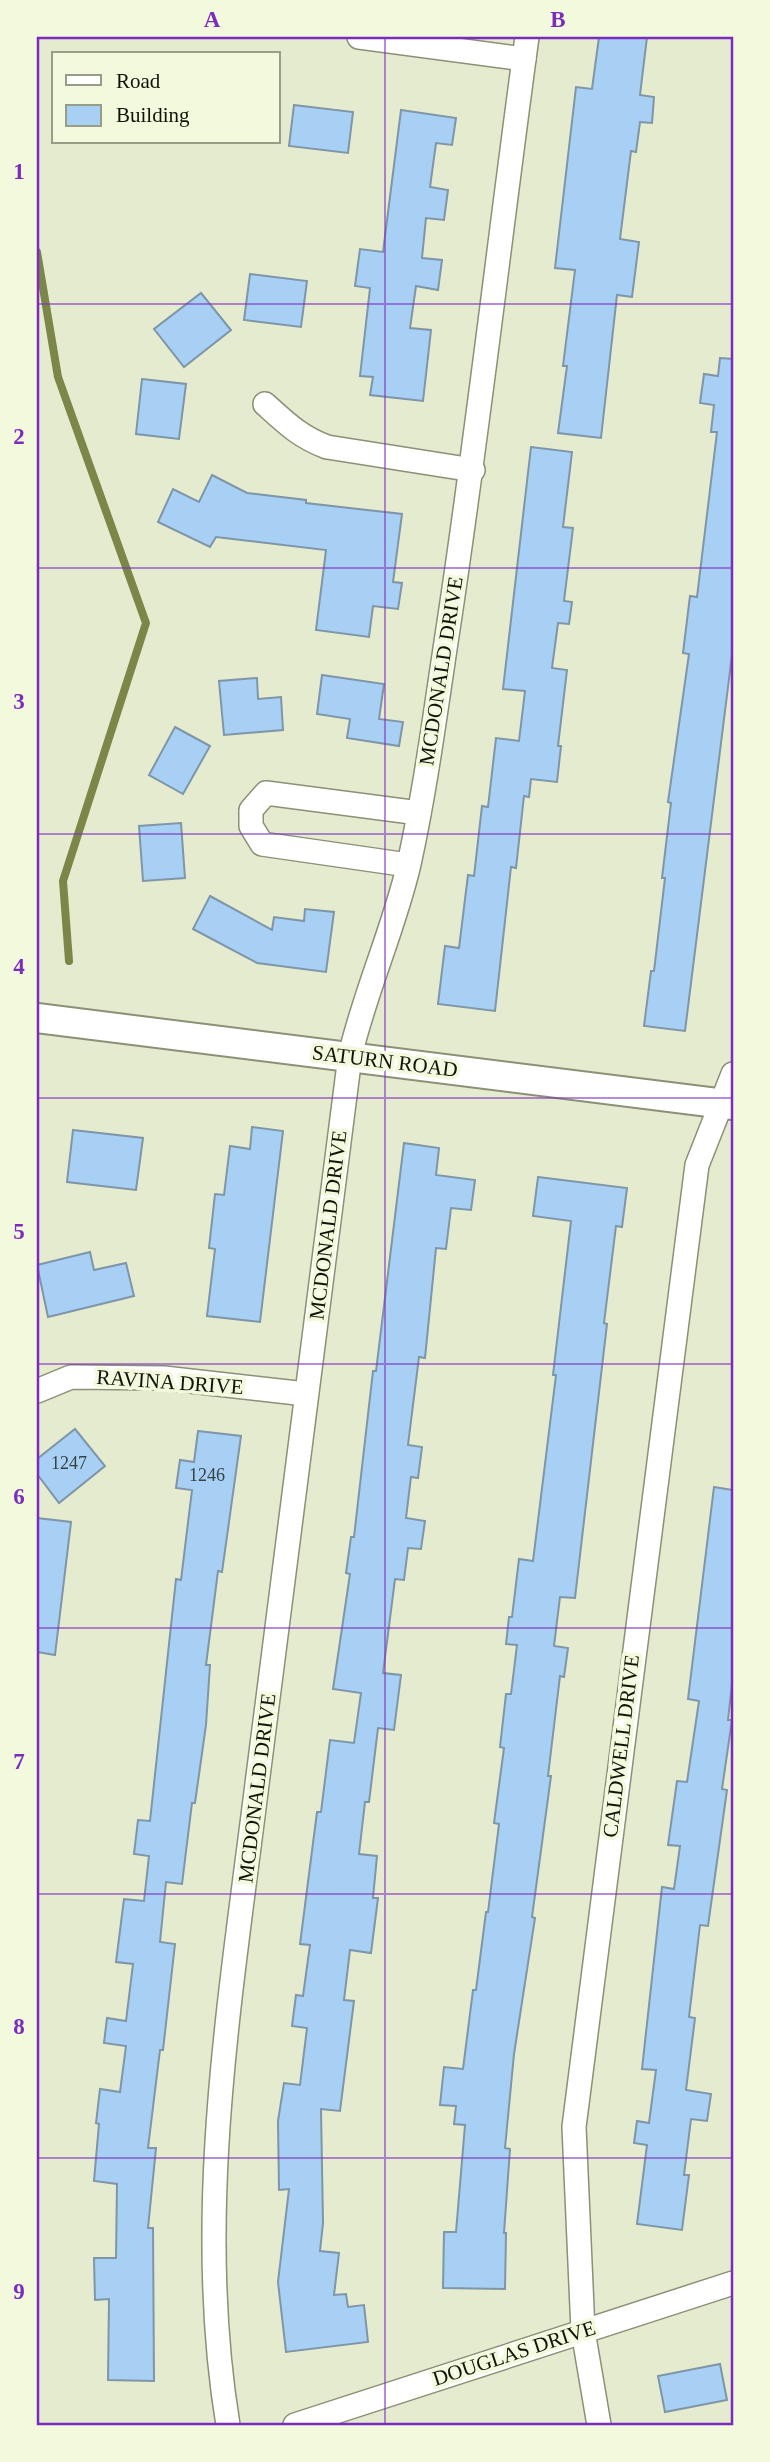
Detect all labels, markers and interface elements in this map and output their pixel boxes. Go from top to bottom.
text: A [204,7,221,32]
text: B [550,7,566,32]
legend [52,52,280,144]
text: Road [116,69,161,93]
text: Building [116,103,190,127]
text: 1 [13,159,25,184]
text: 2 [13,424,25,449]
street label: MCDONALD DRIVE [414,575,468,767]
text: 3 [13,689,25,714]
text: 4 [13,954,25,979]
street label: SATURN ROAD [311,1040,459,1082]
street label: MCDONALD DRIVE [304,1129,352,1321]
text: 5 [13,1219,25,1244]
street label: RAVINA DRIVE [96,1365,244,1399]
house number: 1247 [51,1453,87,1473]
house number: 1246 [189,1465,225,1485]
text: 6 [13,1484,25,1509]
street label: CALDWELL DRIVE [598,1653,644,1839]
street label: MCDONALD DRIVE [233,1692,281,1884]
text: 7 [13,1749,25,1774]
text: 8 [13,2014,25,2039]
text: 9 [13,2279,25,2304]
street label: DOUGLAS DRIVE [430,2315,598,2391]

